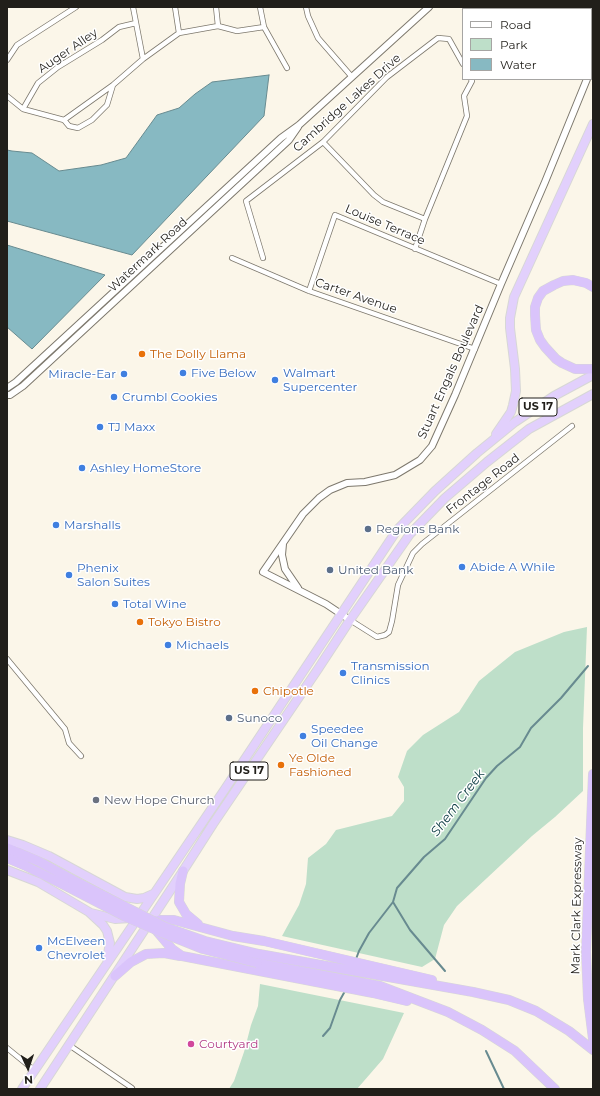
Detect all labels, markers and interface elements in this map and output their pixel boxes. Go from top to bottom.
legend [462,8,592,80]
text: Road [500,17,531,32]
street label: Auger Alley [35,26,101,76]
text: Park [500,37,527,52]
street label: Cambridge Lakes Drive [290,51,404,155]
text: Water [500,57,536,72]
street label: Louise Terrace [343,202,427,248]
street label: Watermark Road [106,215,190,295]
street label: Carter Avenue [313,275,399,317]
street label: Stuart Engals Boulevard [415,303,487,441]
place label: The Dolly Llama [150,347,246,361]
marker: The Dolly Llama [137,349,147,359]
place label: Five Below [191,366,256,380]
place label: Walmart Supercenter [283,366,357,394]
place label: Miracle-Ear [48,367,116,381]
marker: Five Below [178,368,188,378]
marker: Miracle-Ear [119,369,129,379]
marker: Walmart Supercenter [270,375,280,385]
place label: Crumbl Cookies [122,390,217,404]
marker: Crumbl Cookies [109,392,119,402]
road number: US 17 [519,398,557,416]
place label: TJ Maxx [108,420,155,434]
marker: TJ Maxx [95,422,105,432]
street label: Frontage Road [443,451,523,517]
place label: Ashley HomeStore [90,461,201,475]
marker: Ashley HomeStore [77,463,87,473]
place label: Marshalls [64,518,121,532]
marker: Marshalls [51,520,61,530]
place label: Regions Bank [376,522,459,536]
marker: Regions Bank [363,524,373,534]
place label: Abide A While [470,560,555,574]
place label: Phenix Salon Suites [77,561,150,589]
marker: Abide A While [457,562,467,572]
place label: United Bank [338,563,413,577]
marker: United Bank [325,565,335,575]
marker: Phenix Salon Suites [64,570,74,580]
place label: Total Wine [123,597,187,611]
marker: Total Wine [110,599,120,609]
place label: Tokyo Bistro [148,615,221,629]
marker: Tokyo Bistro [135,617,145,627]
place label: Michaels [176,638,229,652]
marker: Michaels [163,640,173,650]
place label: Transmission Clinics [351,659,430,687]
marker: Transmission Clinics [338,668,348,678]
place label: Chipotle [263,684,314,698]
marker: Chipotle [250,686,260,696]
place label: Sunoco [237,711,282,725]
marker: Sunoco [224,713,234,723]
place label: Speedee Oil Change [311,722,378,750]
marker: Speedee Oil Change [298,731,308,741]
place label: Ye Olde Fashioned [289,751,352,779]
marker: Ye Olde Fashioned [276,760,286,770]
road number: US 17 [230,762,268,780]
water label: Shem Creek [428,766,488,840]
place label: New Hope Church [104,793,215,807]
marker: New Hope Church [91,795,101,805]
street label: Mark Clark Expressway [569,837,585,975]
place label: McElveen Chevrolet [47,934,105,962]
marker: McElveen Chevrolet [34,943,44,953]
place label: Courtyard [199,1037,258,1051]
marker: Courtyard [186,1039,196,1049]
north arrow [8,1048,48,1088]
text: N [24,1073,33,1087]

